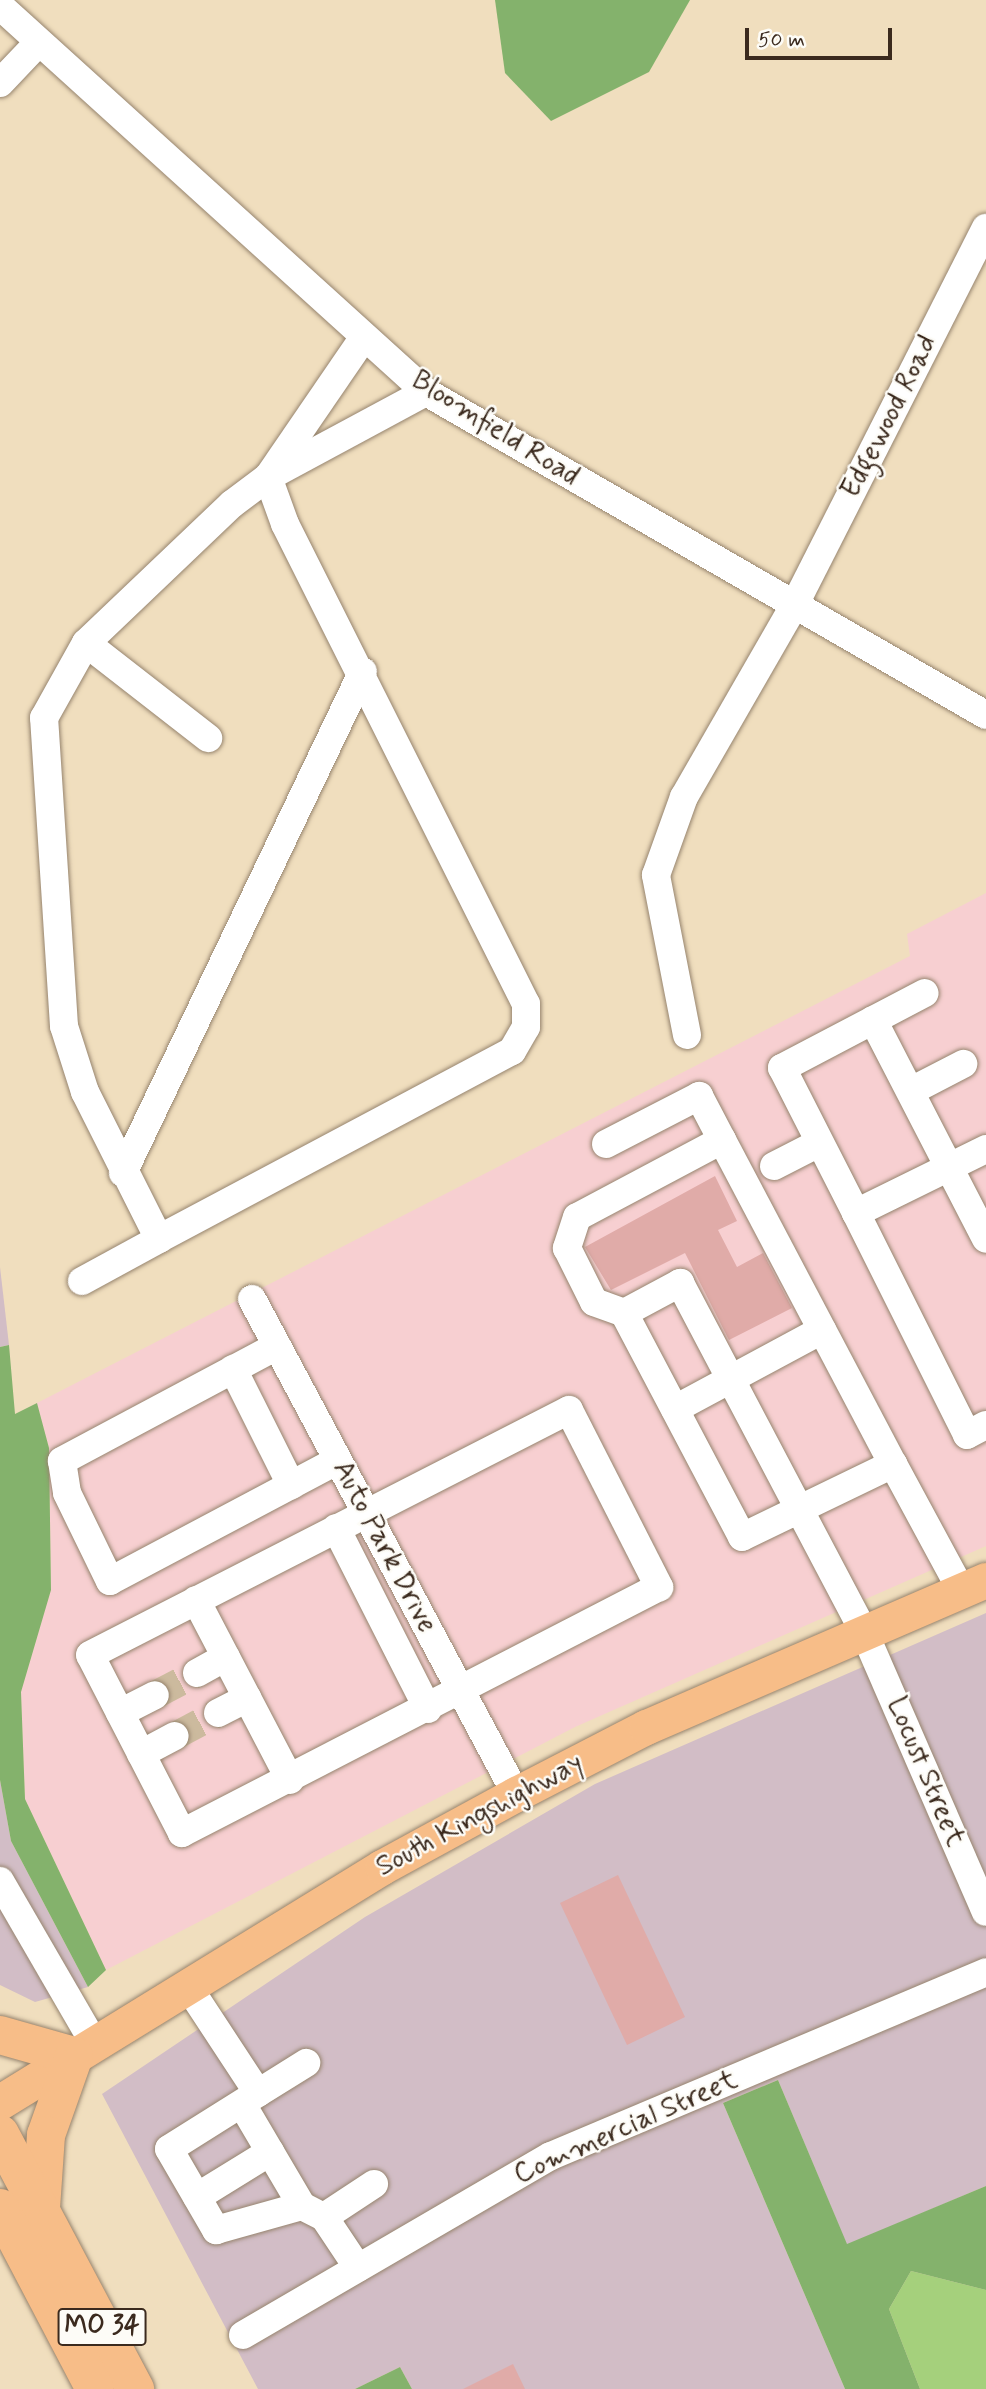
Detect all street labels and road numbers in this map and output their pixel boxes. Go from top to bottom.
street label: Edgewood Road [835,331,945,503]
street label: Bloomfield Road [406,364,584,494]
street label: Auto Park Drive [325,1457,443,1637]
street label: Locust Street [878,1692,972,1852]
street label: South Kingshighway [371,1747,589,1885]
street label: Commercial Street [509,2064,743,2192]
road number: MO 34 [56,2304,148,2350]

